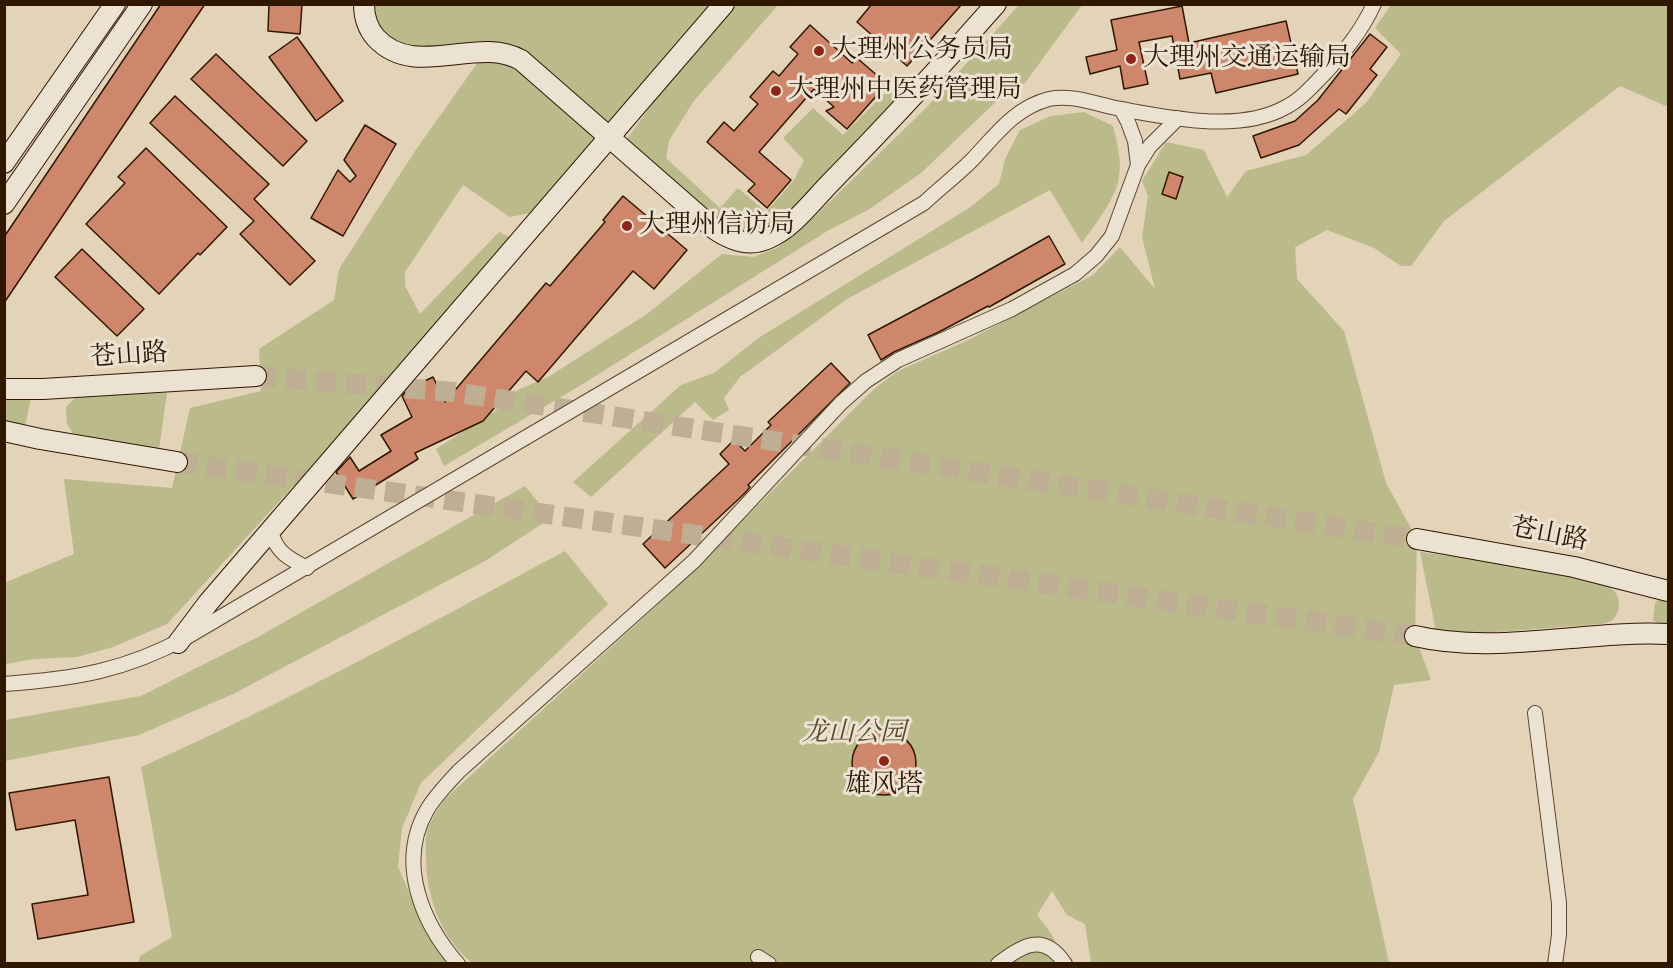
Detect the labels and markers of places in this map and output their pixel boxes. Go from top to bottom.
place label: 大理州公务员局 [831,35,1013,67]
place label: 大理州交通运输局 [1143,43,1351,75]
marker: 大理州公务员局 [812,44,826,58]
marker: 大理州交通运输局 [1124,52,1138,66]
place label: 大理州中医药管理局 [788,75,1022,107]
marker: 大理州中医药管理局 [769,84,783,98]
place label: 大理州信访局 [639,210,795,242]
marker: 大理州信访局 [620,219,634,233]
marker: 雄风塔 [877,754,891,768]
place label: 雄风塔 [845,770,923,802]

